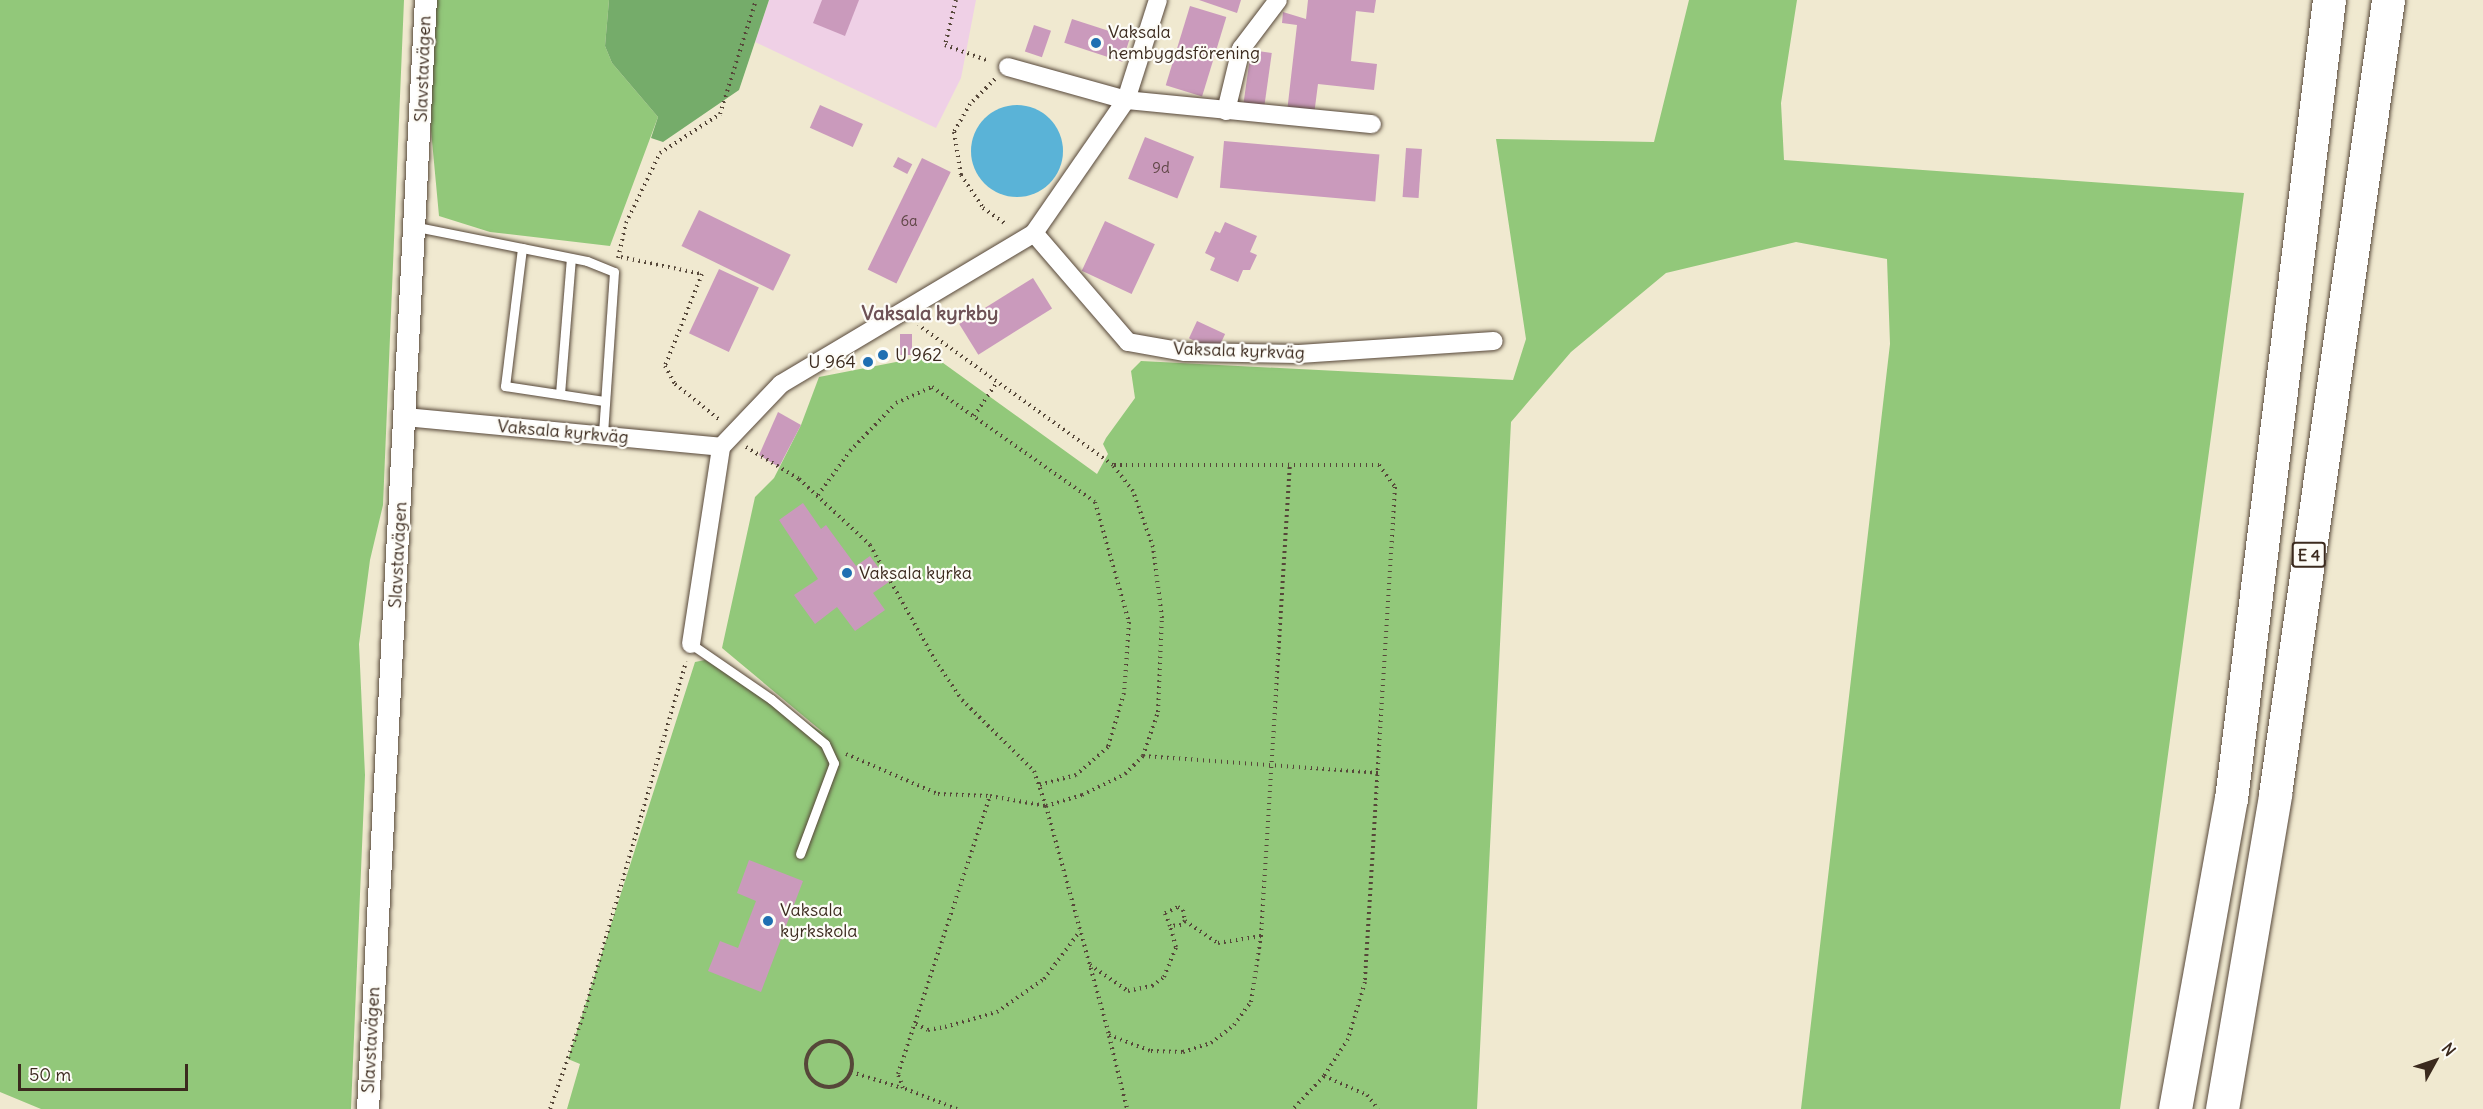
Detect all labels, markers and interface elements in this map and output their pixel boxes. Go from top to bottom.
street label: Slavstavägen [410,15,436,123]
place label: Vaksala hembygdsförening [1108,22,1260,64]
marker: Vaksala hembygdsförening [1089,36,1103,50]
house number: 9d [1152,159,1170,177]
house number: 6a [900,212,918,230]
district label: Vaksala kyrkby [862,300,998,324]
street label: Vaksala kyrkväg [1173,338,1305,364]
place label: U 962 [895,344,942,366]
marker: U 962 [876,348,890,362]
place label: U 964 [808,351,856,373]
marker: U 964 [861,355,875,369]
street label: Vaksala kyrkväg [496,415,630,449]
street label: Slavstavägen [384,501,412,609]
road number: E 4 [2291,542,2327,568]
place label: Vaksala kyrka [859,562,972,584]
marker: Vaksala kyrka [840,566,854,580]
place label: Vaksala kyrkskola [780,900,858,942]
marker: Vaksala kyrkskola [761,914,775,928]
street label: Slavstavägen [357,986,385,1094]
north arrow [2405,1031,2465,1091]
text: N [2438,1039,2460,1060]
scale bar [21,1052,190,1090]
text: 50 m [29,1063,71,1086]

